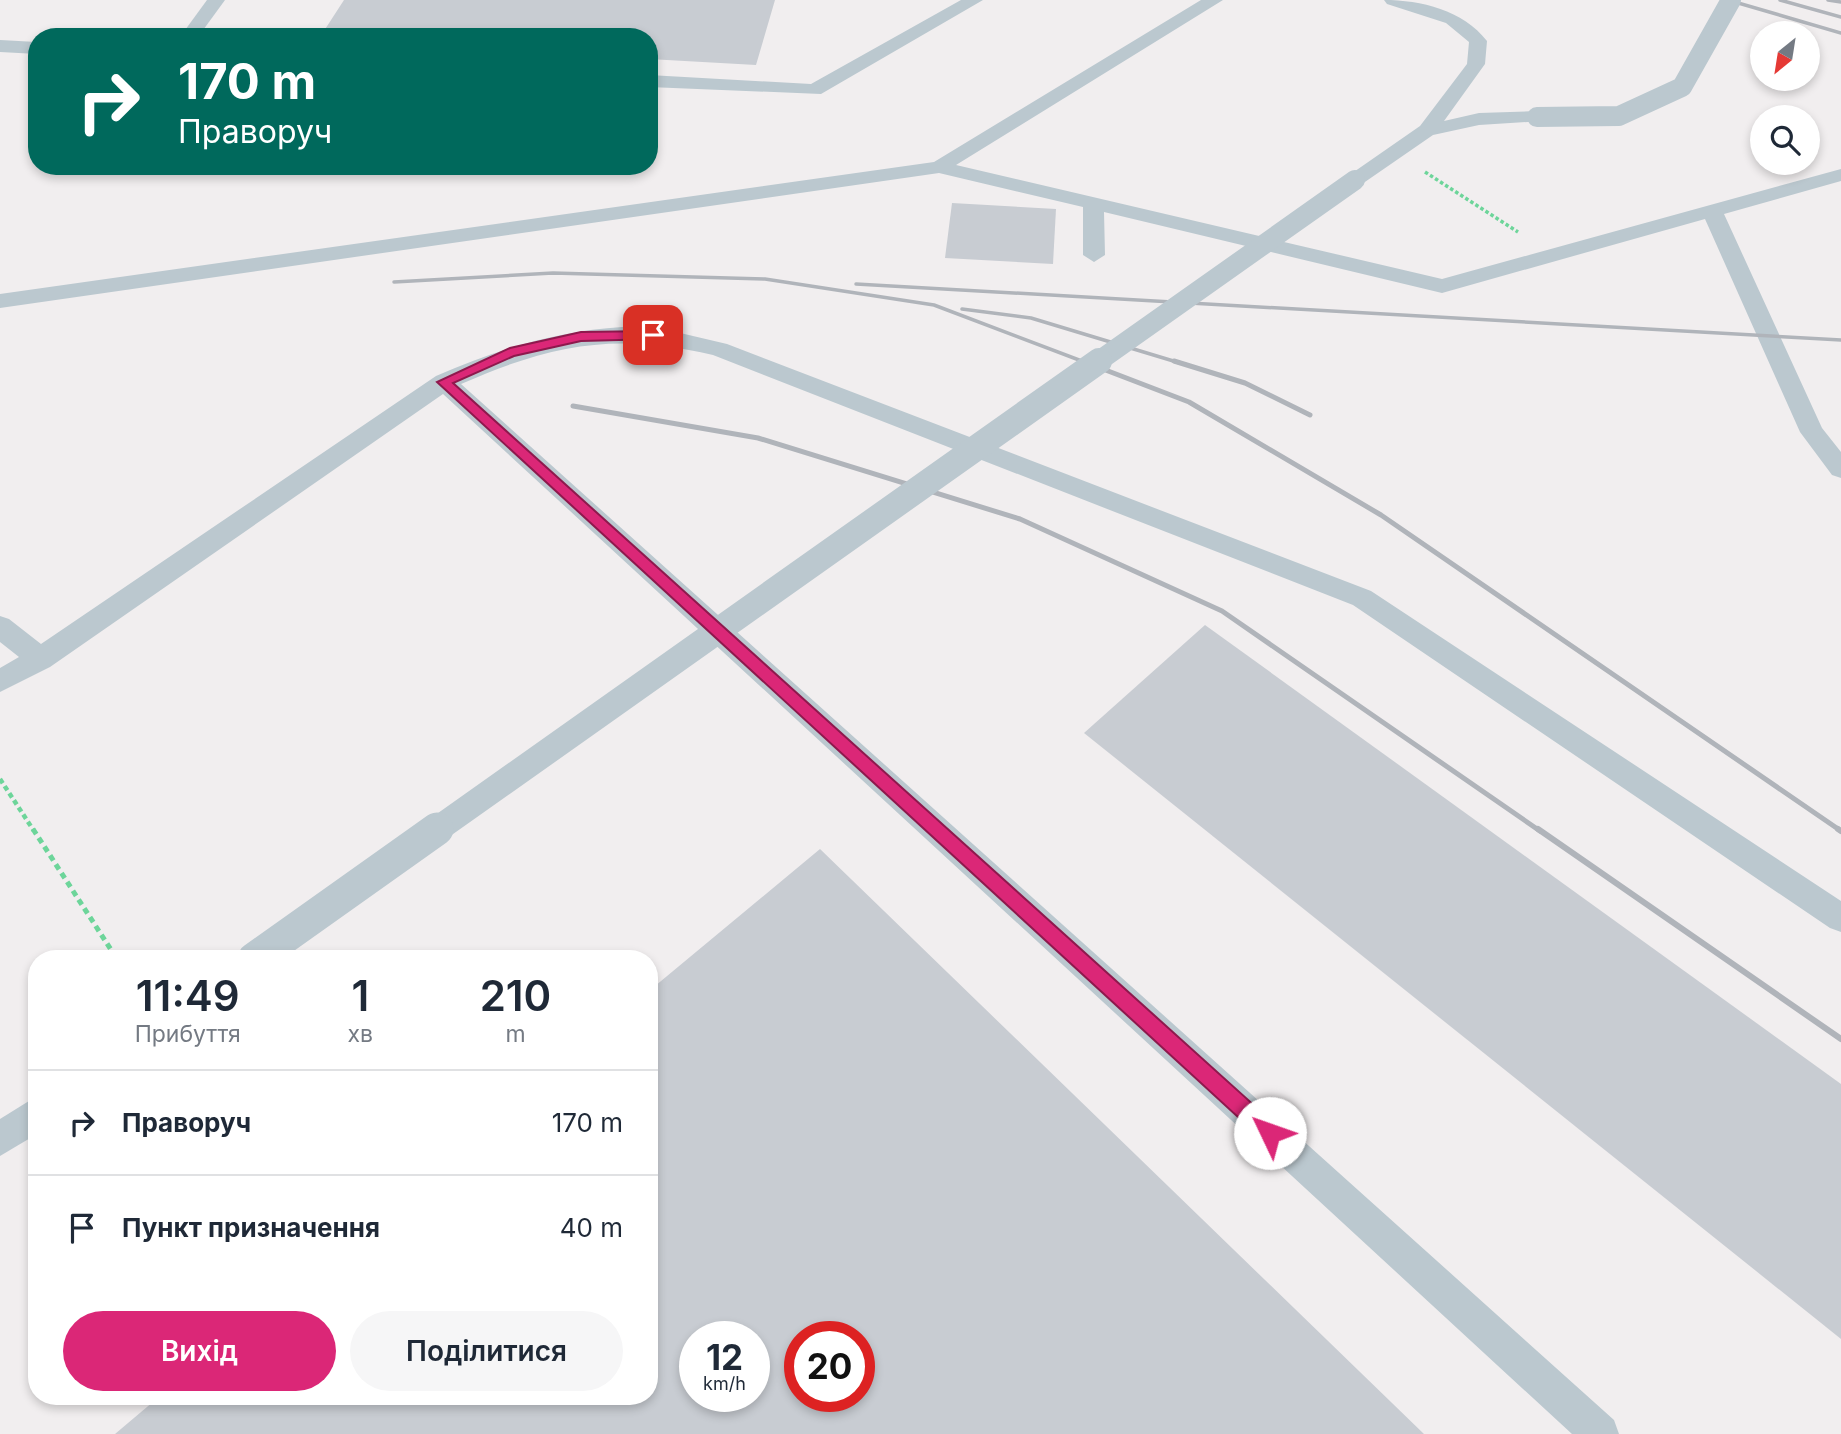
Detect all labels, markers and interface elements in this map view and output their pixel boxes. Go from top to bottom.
north arrow [1750,21,1820,91]
map controls [1750,21,1820,175]
text: 170 m [178,52,316,111]
icon: right [63,56,154,147]
button: search [1750,105,1820,175]
text: Праворуч [178,112,332,151]
pin [623,305,683,365]
icon: arrive [634,316,672,354]
text: 11:49 [136,970,240,1021]
text: 1 [351,970,369,1021]
text: 210 [480,970,551,1021]
text: Прибуття [135,1020,241,1048]
text: хв [347,1020,373,1048]
text: m [505,1020,526,1048]
position arrow [1233,1096,1307,1170]
icon: right [63,1104,101,1142]
text: Праворуч [122,1107,251,1138]
text: 170 m [552,1107,623,1138]
icon: arrive [63,1209,101,1247]
text: Пункт призначення [122,1212,380,1243]
text: 40 m [560,1212,623,1243]
button: Вихід [63,1311,336,1391]
button: Поділитися [350,1311,623,1391]
speed limit sign: 20 [784,1321,875,1412]
text: 12 [706,1336,743,1378]
text: km/h [703,1373,746,1394]

